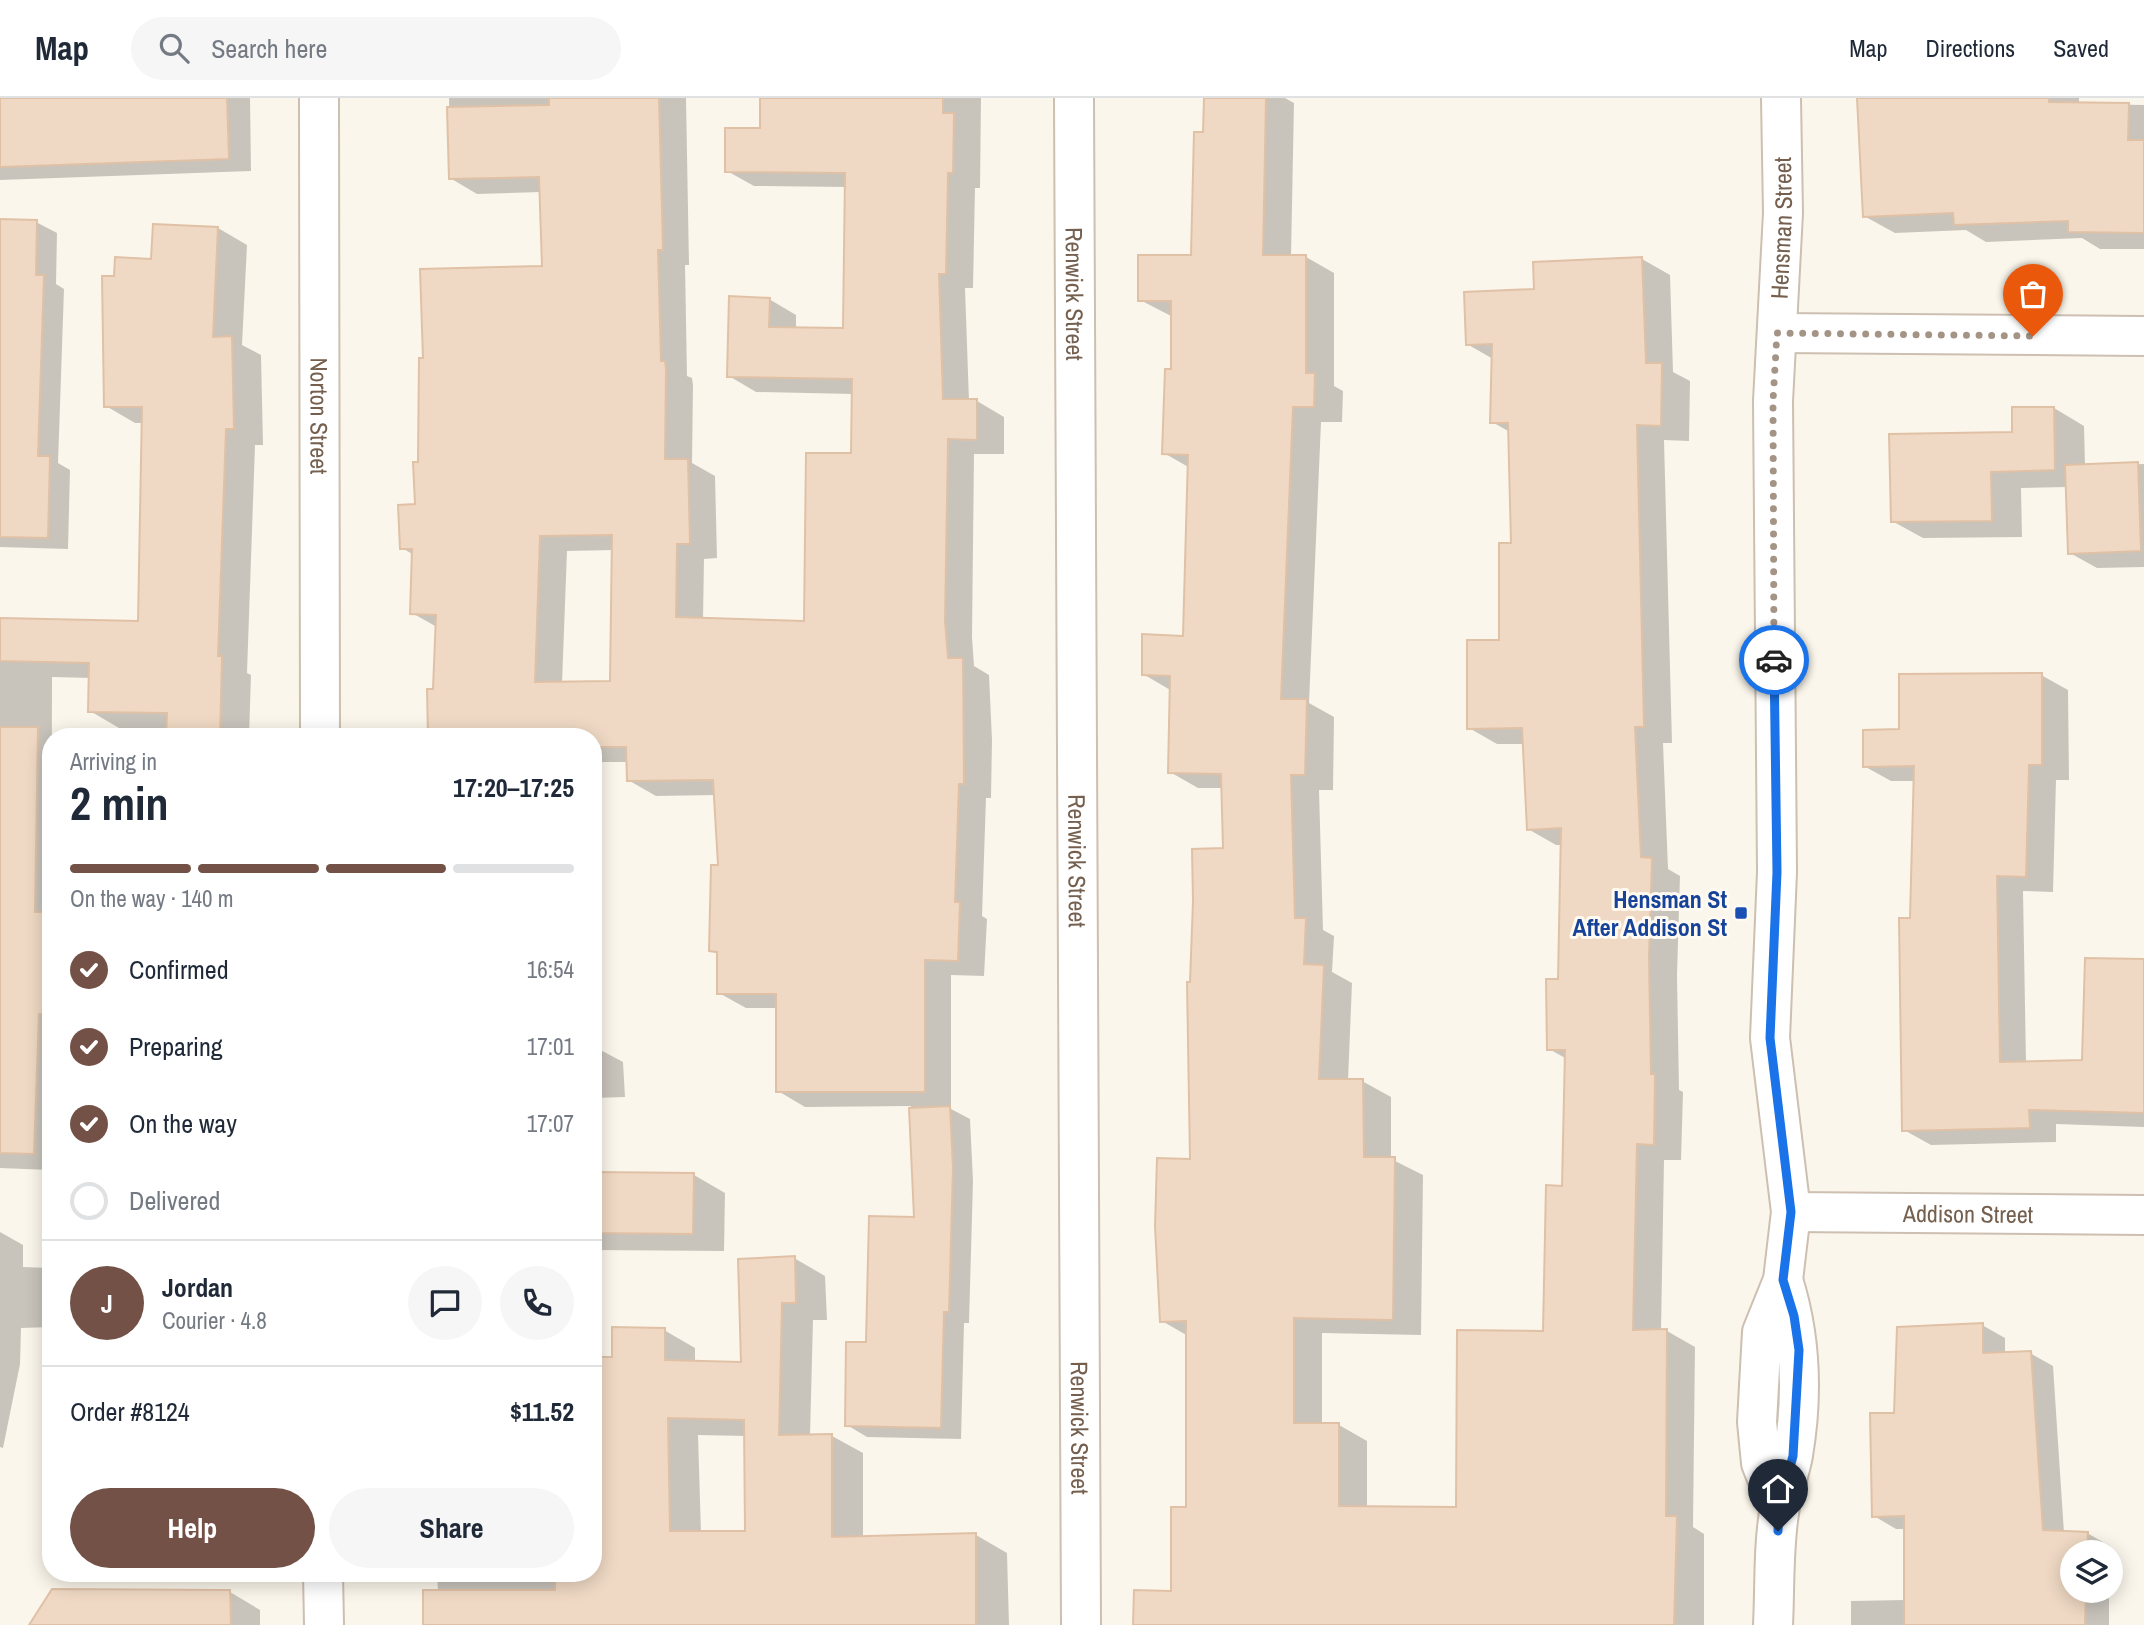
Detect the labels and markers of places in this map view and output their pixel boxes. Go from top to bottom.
pin [2003,264,2063,336]
place label: Hensman St After Addison St [1572,883,1727,943]
marker: Hensman St After Addison St [1733,905,1749,921]
pin [1748,1459,1808,1531]

